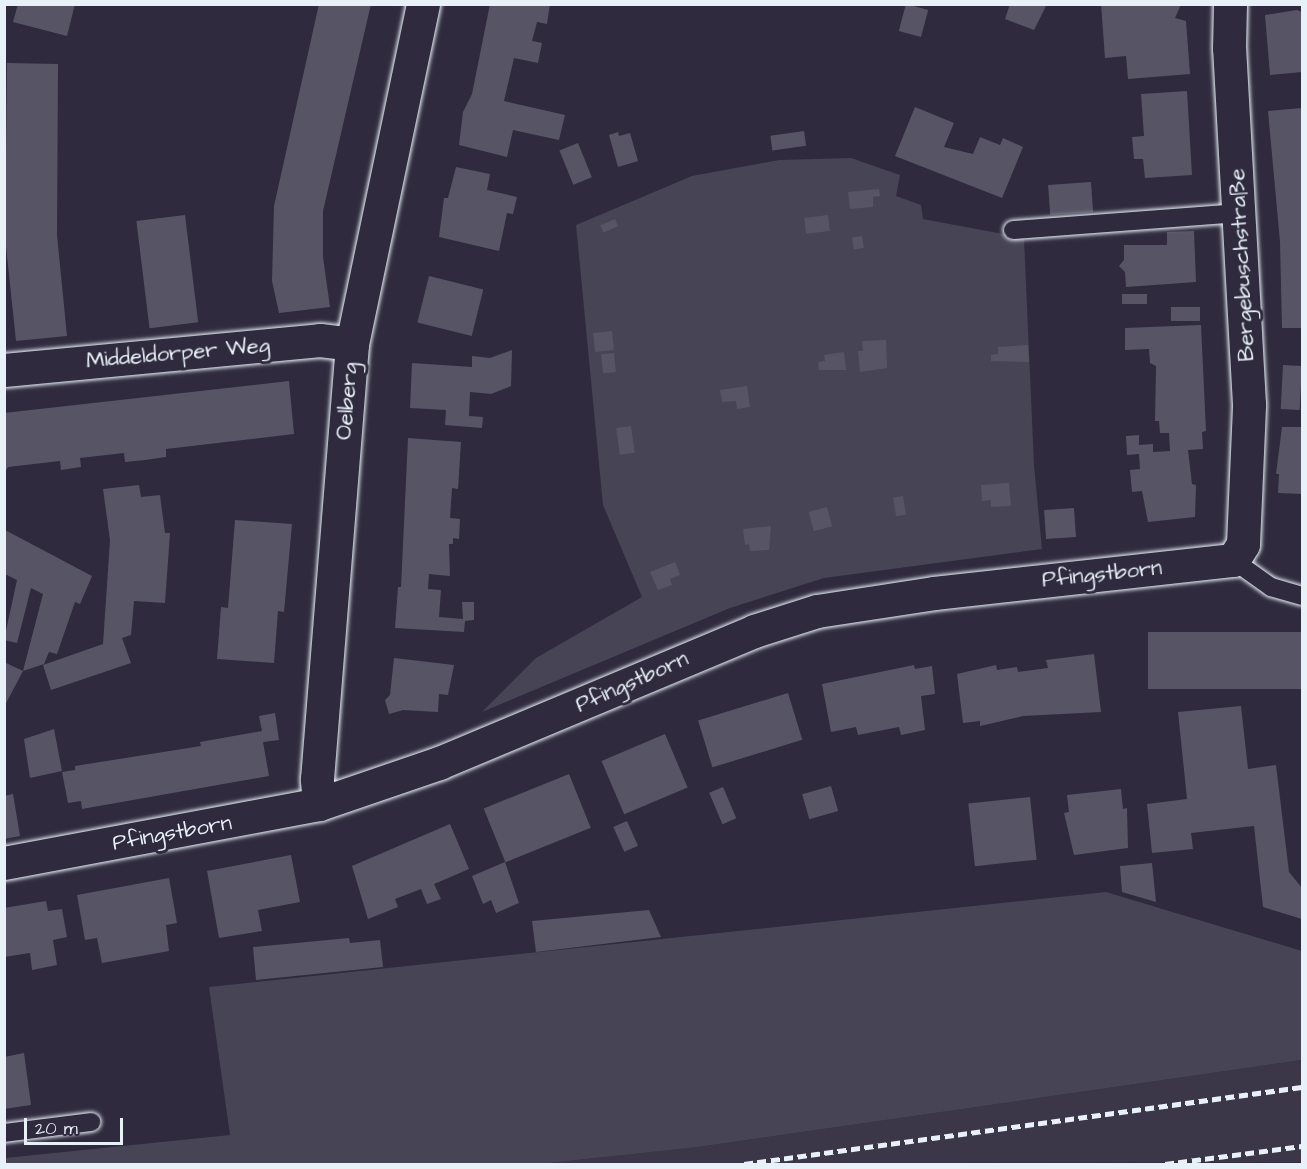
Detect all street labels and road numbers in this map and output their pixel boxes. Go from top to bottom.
street label: Bergebuschstraße [1224,168,1260,362]
street label: Middeldorper Weg [85,332,271,374]
street label: Oelberg [330,361,364,441]
street label: Pfingstborn [1041,555,1163,593]
street label: Pfingstborn [572,645,692,719]
street label: Pfingstborn [110,810,234,856]

